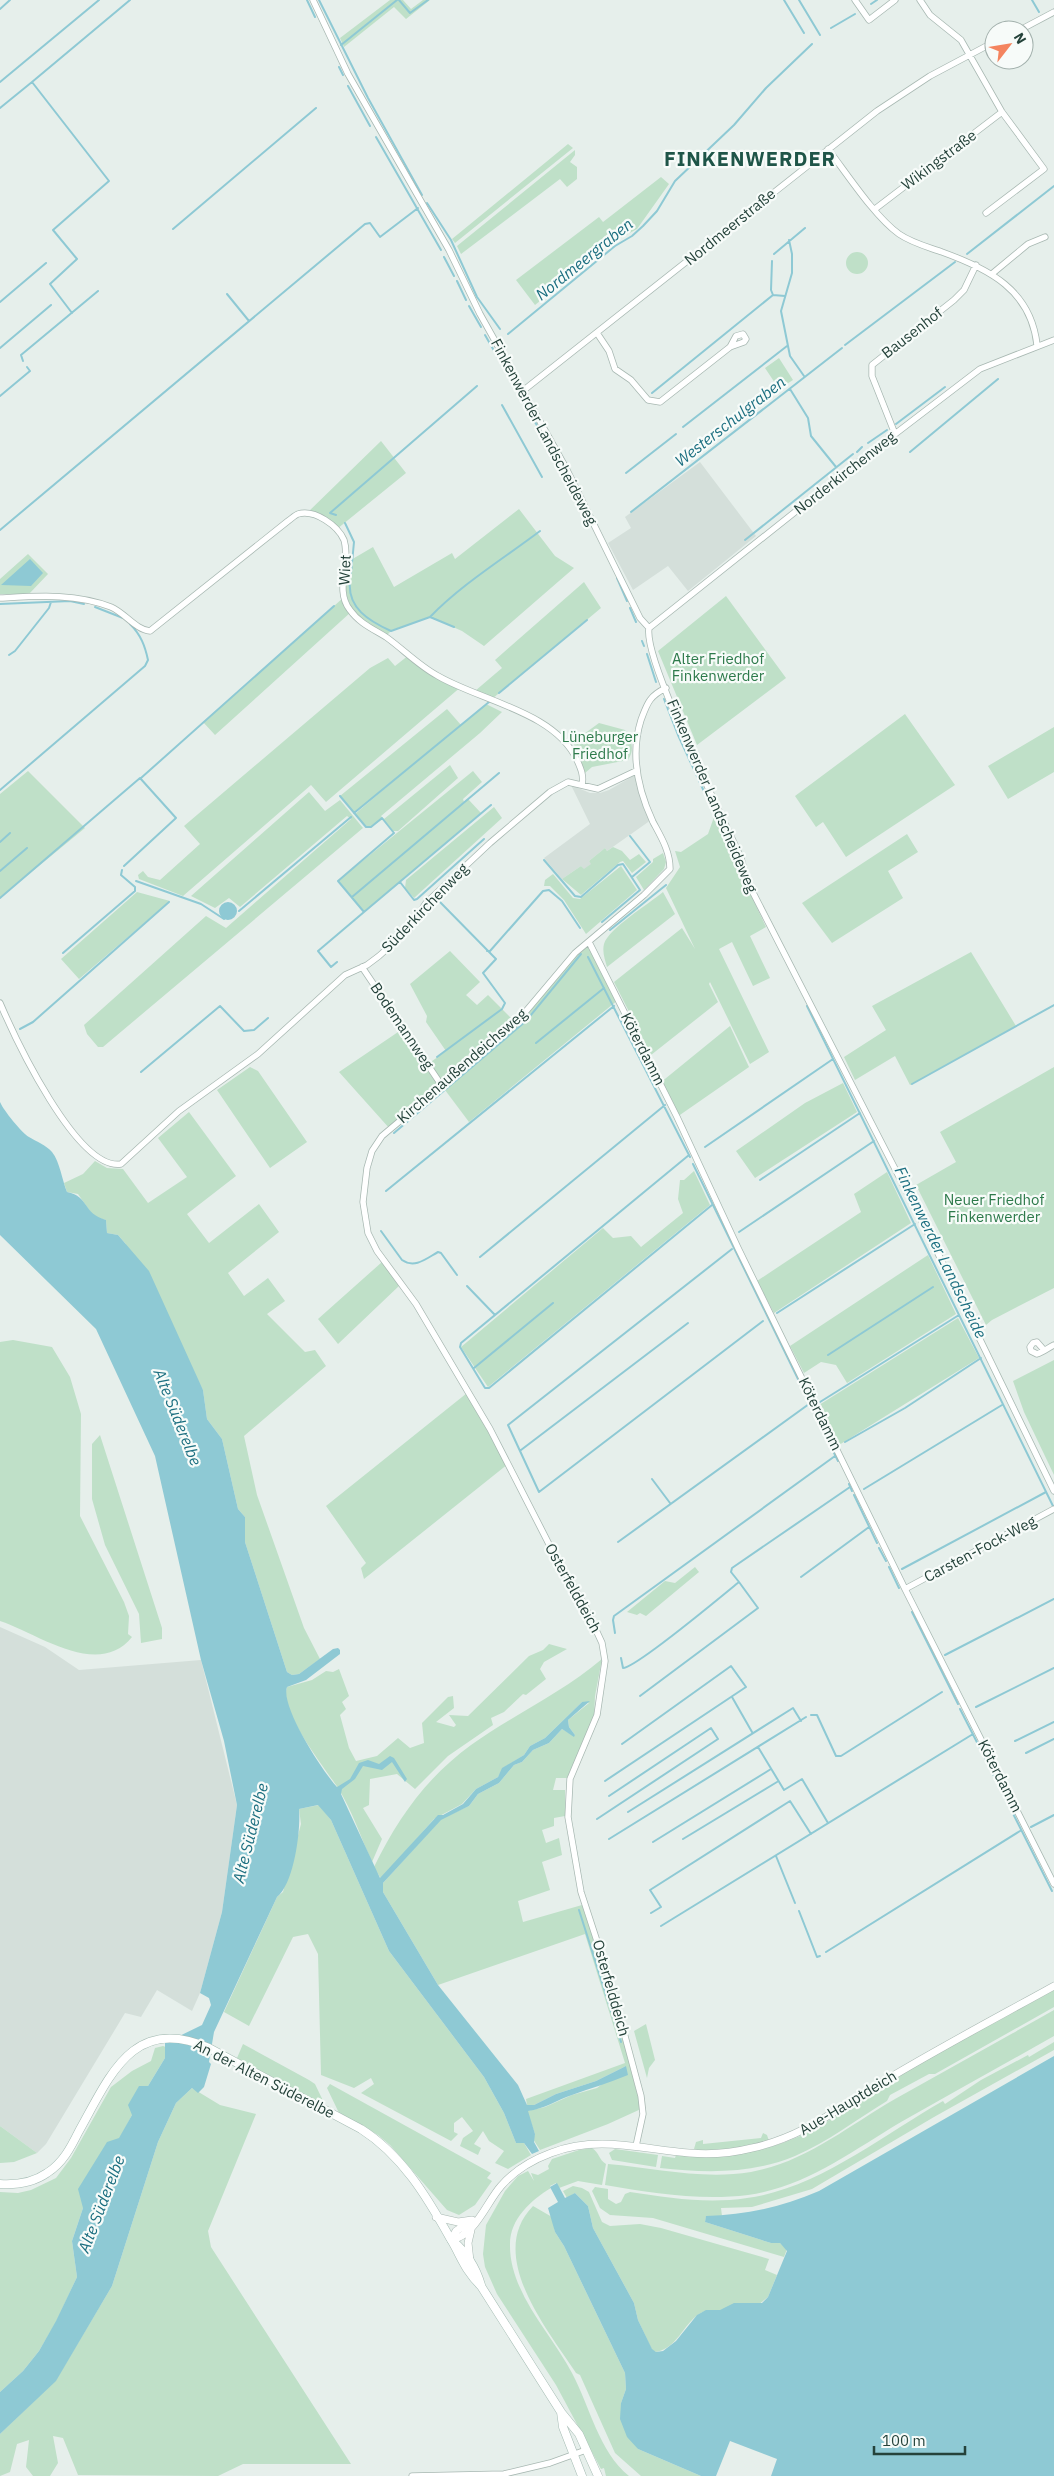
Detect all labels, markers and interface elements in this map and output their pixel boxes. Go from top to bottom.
north arrow [984,20,1034,70]
text: N [1010,29,1030,47]
street label: Wikingstraße [897,125,980,194]
district label: FINKENWERDER [664,145,836,172]
street label: Nordmeerstraße [680,184,779,269]
water label: Nordmeergraben [531,214,637,304]
street label: Bausenhof [877,303,946,362]
street label: Finkenwerder Landscheideweg [487,335,602,528]
water label: Westerschulgraben [671,372,789,470]
street label: Norderkirchenweg [790,427,900,518]
street label: Wiet [334,554,355,586]
park label: Alter Friedhof Finkenwerder [672,649,765,685]
street label: Finkenwerder Landscheideweg [663,696,762,896]
park label: Lüneburger Friedhof [562,727,639,763]
street label: Süderkirchenweg [377,859,472,956]
street label: Bodemannweg [366,979,439,1073]
street label: Kirchenaußendeichsweg [393,1004,531,1127]
street label: Köterdamm [617,1009,670,1088]
water label: Finkenwerder Landscheide [891,1163,991,1341]
park label: Neuer Friedhof Finkenwerder [944,1190,1044,1226]
water label: Alte Süderelbe [149,1365,206,1468]
street label: Köterdamm [795,1374,846,1454]
street label: Carsten-Fock-Weg [920,1511,1039,1586]
street label: Osterfelddeich [541,1540,606,1636]
street label: Köterdamm [974,1736,1027,1815]
water label: Alte Süderelbe [228,1781,272,1886]
street label: Osterfelddeich [589,1937,634,2038]
street label: An der Alten Süderelbe [191,2035,338,2122]
street label: Aue-Hauptdeich [796,2066,900,2139]
water label: Alte Süderelbe [73,2153,129,2256]
scale bar [874,2424,965,2456]
text: 100 m [882,2431,926,2450]

